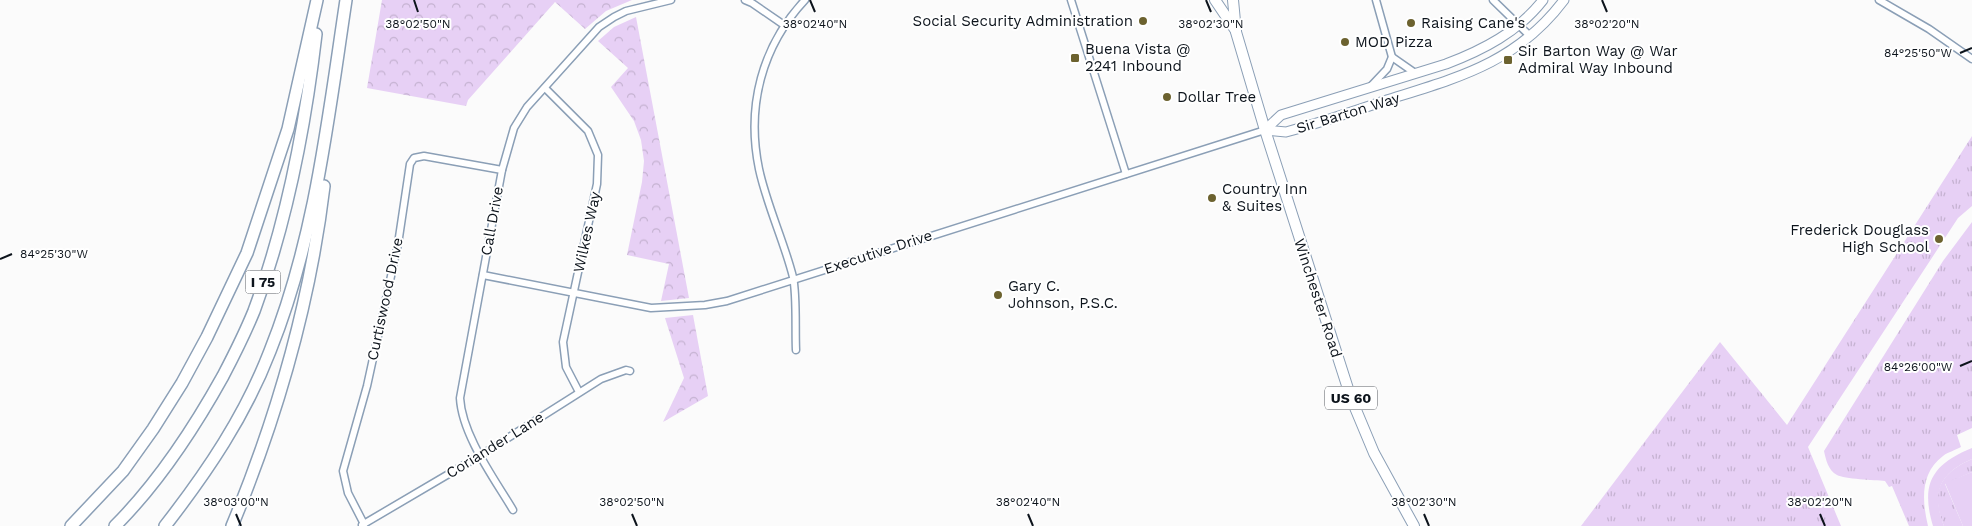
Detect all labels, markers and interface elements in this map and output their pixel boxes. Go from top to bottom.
place label: Social Security Administration [913,12,1133,30]
place label: Raising Cane's [1421,14,1526,32]
marker: Social Security Administration [1137,15,1149,27]
text: 38°02'50"N [385,17,451,31]
text: 38°02'40"N [783,17,847,31]
text: 38°02'30"N [1178,17,1244,31]
marker: Raising Cane's [1405,17,1417,29]
text: 38°02'20"N [1574,17,1640,31]
place label: MOD Pizza [1355,33,1433,51]
marker: MOD Pizza [1339,36,1351,48]
place label: Buena Vista @ 2241 Inbound [1085,40,1190,75]
place label: Sir Barton Way @ War Admiral Way Inbound [1518,42,1678,77]
text: 84°25'50"W [1884,46,1952,60]
marker: Buena Vista @ 2241 Inbound [1069,52,1081,64]
marker: Sir Barton Way @ War Admiral Way Inbound [1502,54,1514,66]
place label: Dollar Tree [1177,88,1256,106]
street label: Sir Barton Way [1294,89,1402,137]
marker: Dollar Tree [1161,91,1173,103]
place label: Country Inn & Suites [1222,180,1308,215]
street label: Call Drive [477,185,507,257]
street label: Wilkes Way [570,190,604,274]
marker: Country Inn & Suites [1206,192,1218,204]
place label: Frederick Douglass High School [1790,221,1929,256]
street label: Executive Drive [822,226,934,278]
marker: Frederick Douglass High School [1933,233,1945,245]
street label: Curtiswood Drive [363,236,407,362]
street label: Winchester Road [1290,236,1346,360]
text: 84°25'30"W [20,247,88,261]
road number: I 75 [246,270,280,294]
place label: Gary C. Johnson, P.S.C. [1008,277,1118,312]
marker: Gary C. Johnson, P.S.C. [992,289,1004,301]
text: 84°26'00"W [1884,360,1953,374]
road number: US 60 [1325,386,1377,409]
street label: Coriander Lane [443,408,547,482]
text: 38°03'00"N [203,495,269,509]
text: 38°02'50"N [599,495,665,509]
text: 38°02'40"N [996,495,1060,509]
text: 38°02'30"N [1391,495,1457,509]
text: 38°02'20"N [1787,495,1853,509]

